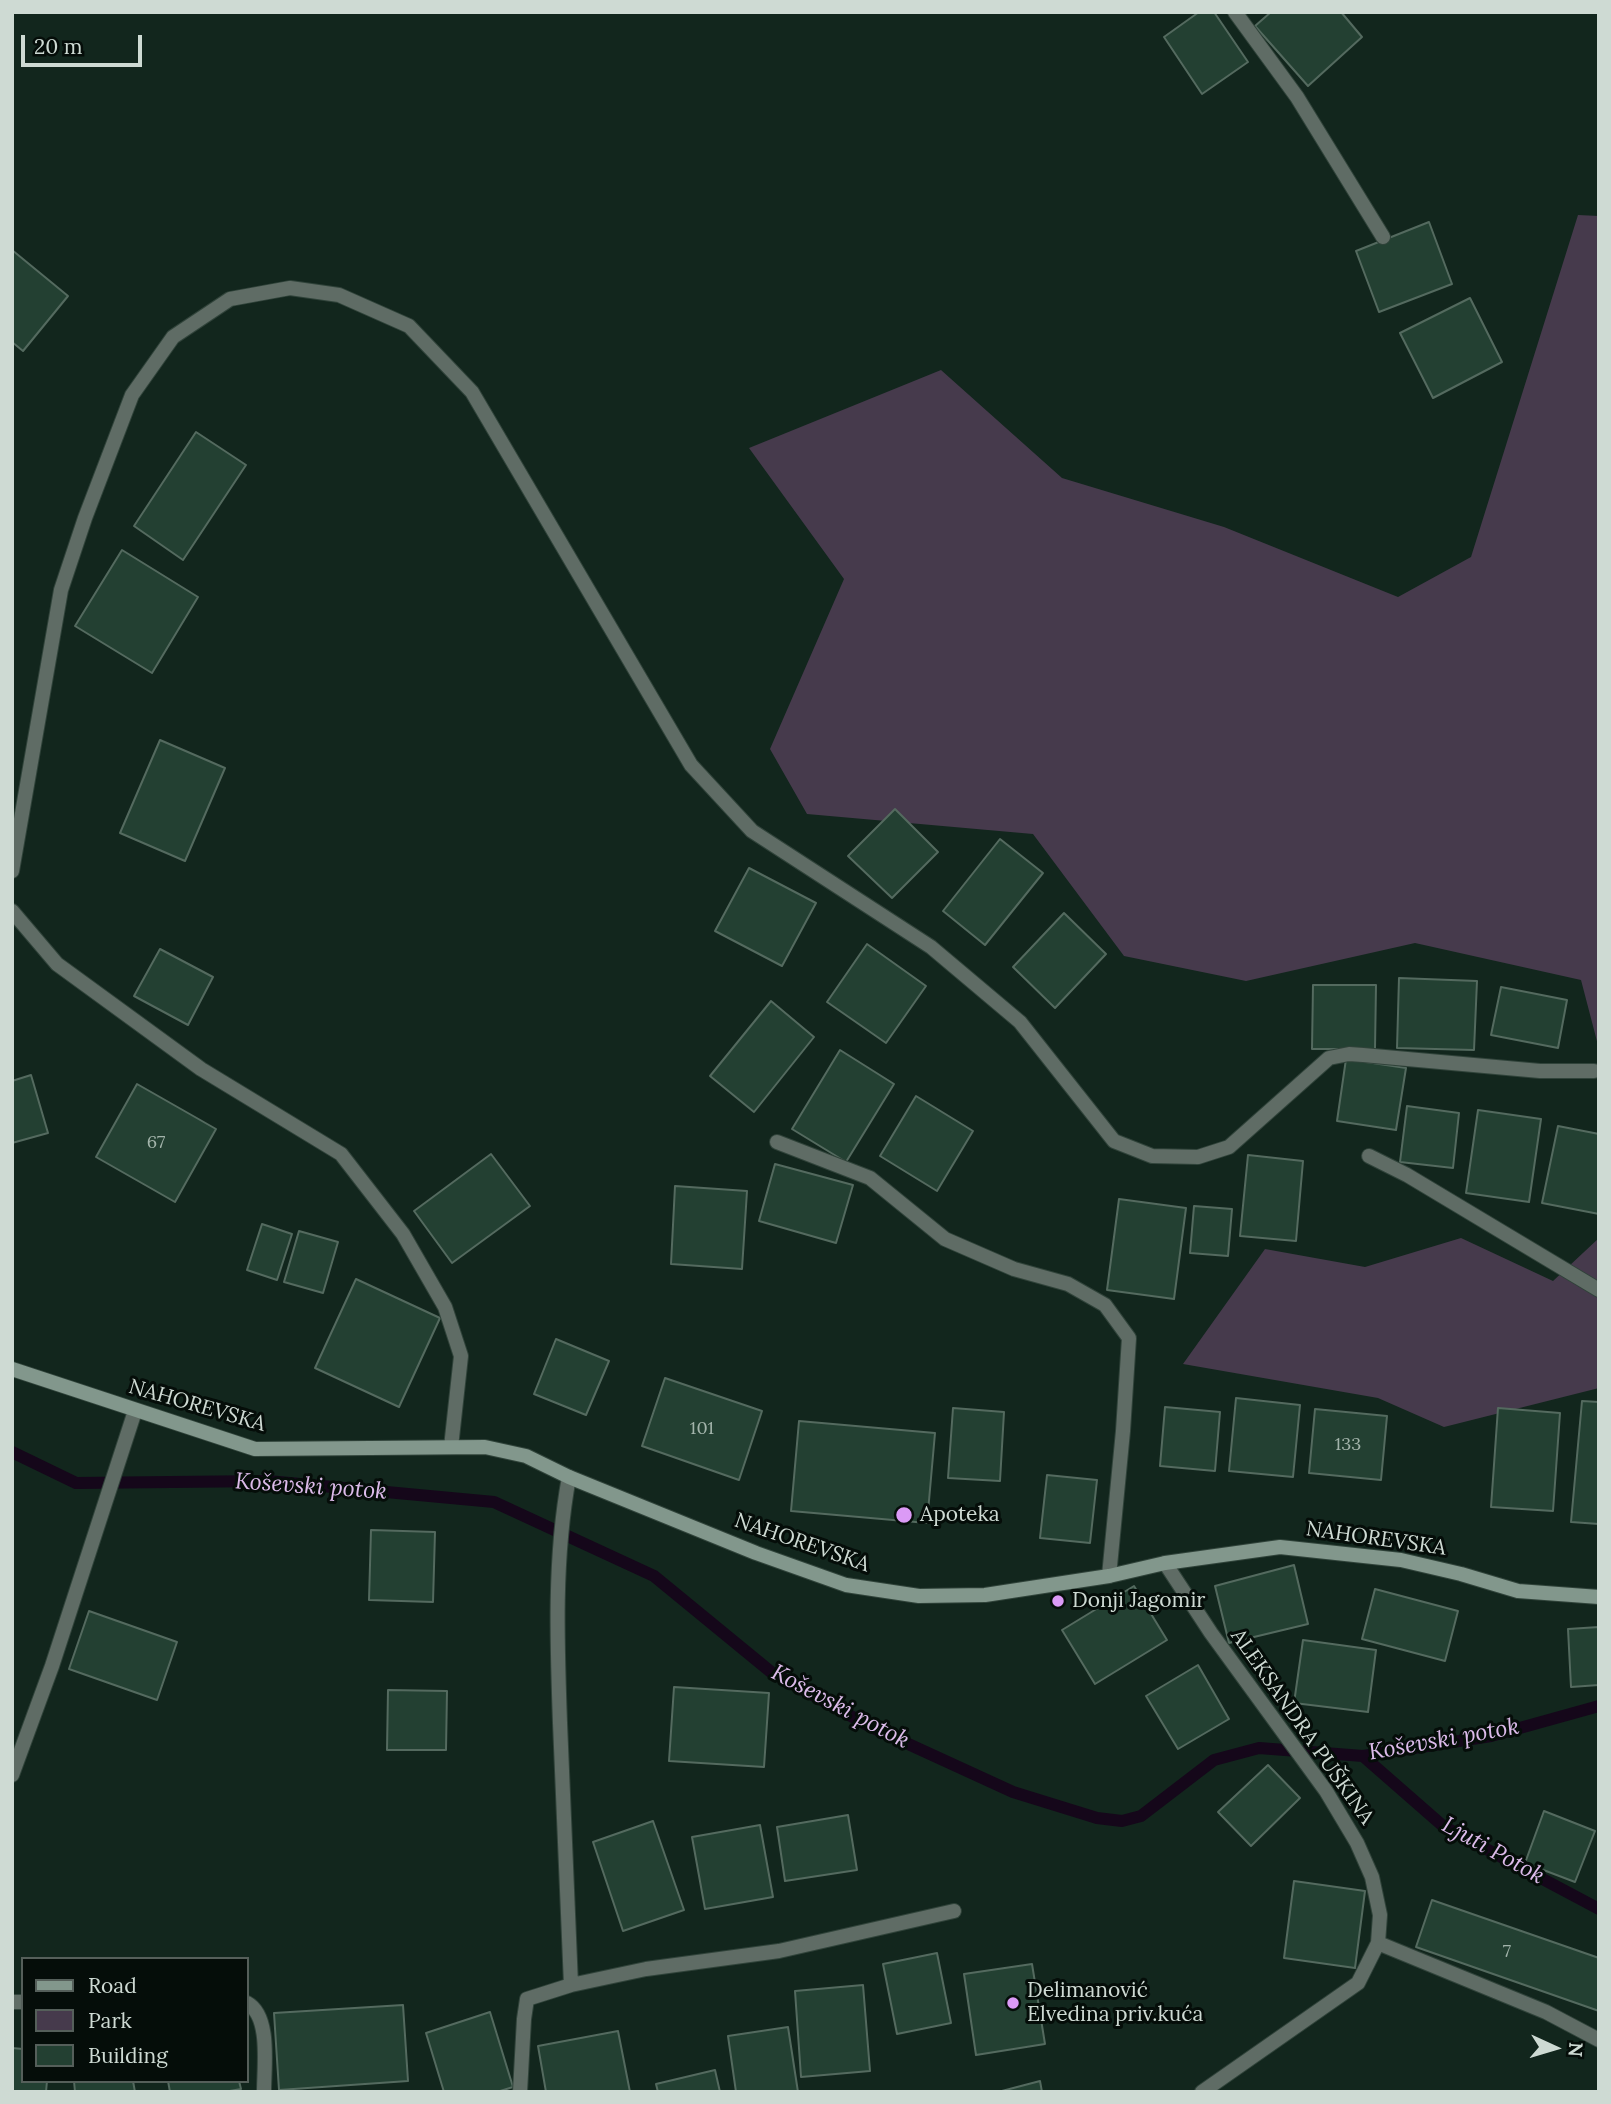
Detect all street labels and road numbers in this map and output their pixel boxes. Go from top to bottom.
street label: NAHOREVSKA [126,1374,268,1438]
street label: NAHOREVSKA [731,1508,873,1578]
street label: NAHOREVSKA [1304,1517,1448,1561]
street label: ALEKSANDRA PUŠKINA [1225,1624,1379,1830]

